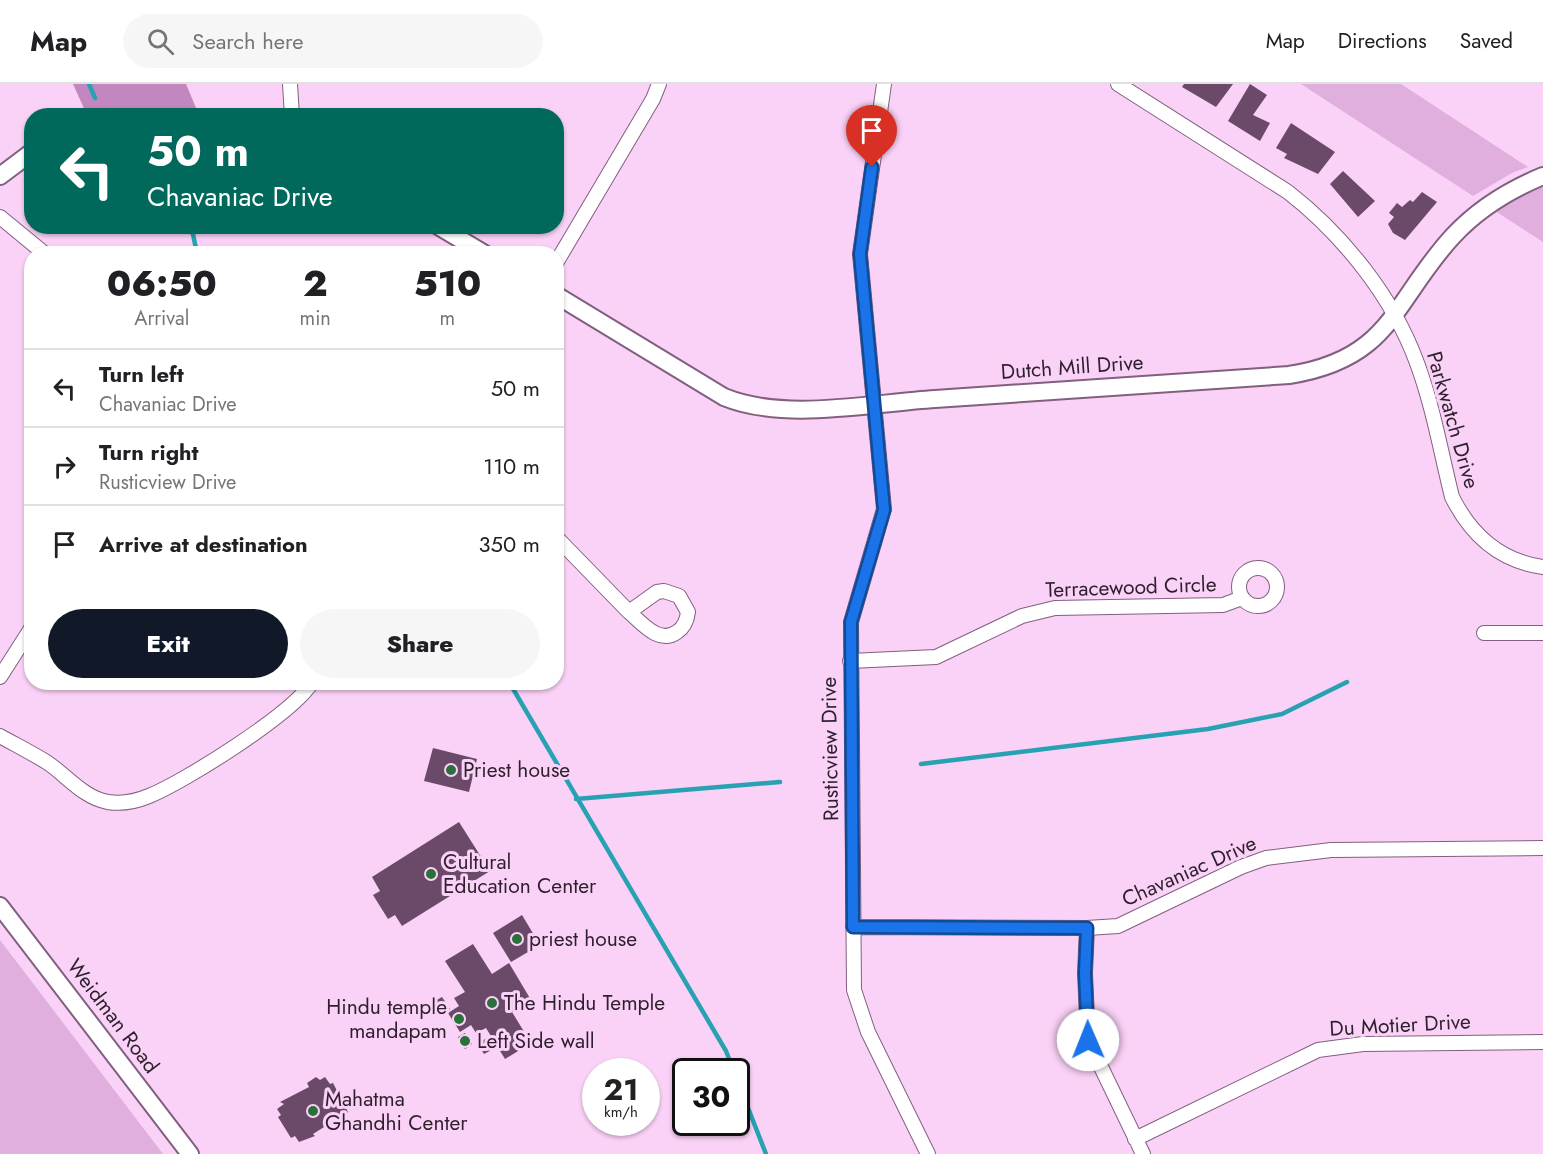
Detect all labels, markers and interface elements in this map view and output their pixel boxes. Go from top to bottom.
search box [123,14,543,68]
text: Map [30,21,87,62]
icon: search [144,25,177,58]
text: Search here [192,25,304,57]
text: Map [1266,26,1305,56]
text: Directions [1338,26,1427,56]
text: Saved [1460,26,1513,56]
pin [846,105,897,167]
icon: arrive [855,114,888,147]
text: 50 m [147,121,249,182]
icon: left [48,132,126,210]
text: Chavaniac Drive [147,177,333,216]
text: 06:50 [107,257,217,309]
text: 2 [303,257,328,309]
text: 510 [414,257,481,309]
text: Arrival [134,304,189,333]
text: min [300,304,331,333]
text: m [440,304,455,333]
street label: Dutch Mill Drive [1000,347,1144,387]
street label: Parkwatch Drive [1419,348,1487,492]
text: Turn left [99,358,184,390]
icon: left [48,372,81,405]
text: 50 m [491,372,540,404]
text: Chavaniac Drive [99,390,236,419]
text: Turn right [99,436,199,468]
icon: right [48,450,81,483]
text: 110 m [483,450,540,482]
text: Rusticview Drive [99,468,236,497]
icon: arrive [48,528,81,561]
text: Arrive at destination [99,528,308,560]
text: 350 m [479,528,540,560]
street label: Terracewood Circle [1045,569,1217,605]
button: Exit [48,609,288,678]
button: Share [300,609,540,678]
street label: Rusticview Drive [814,676,846,821]
place label: Priest house [463,755,570,785]
marker: Priest house [444,763,458,777]
street label: Chavaniac Drive [1117,828,1261,914]
place label: Cultural Education Center [443,847,597,901]
marker: Cultural Education Center [424,867,438,881]
place label: priest house [529,924,637,954]
marker: priest house [510,932,524,946]
street label: Weidman Road [60,952,166,1080]
place label: The Hindu Temple [504,988,665,1018]
place label: Hindu temple mandapam [326,992,447,1046]
marker: The Hindu Temple [485,996,499,1010]
street label: Du Motier Drive [1329,1006,1472,1044]
position arrow [1056,1008,1120,1072]
marker: Hindu temple mandapam [452,1012,466,1026]
place label: Left Side wall [477,1026,595,1056]
marker: Left Side wall [458,1034,472,1048]
speed limit sign: 30 [672,1058,750,1136]
text: 21 [604,1068,638,1111]
place label: Mahatma Ghandhi Center [325,1084,468,1138]
text: km/h [604,1101,638,1123]
marker: Mahatma Ghandhi Center [306,1104,320,1118]

